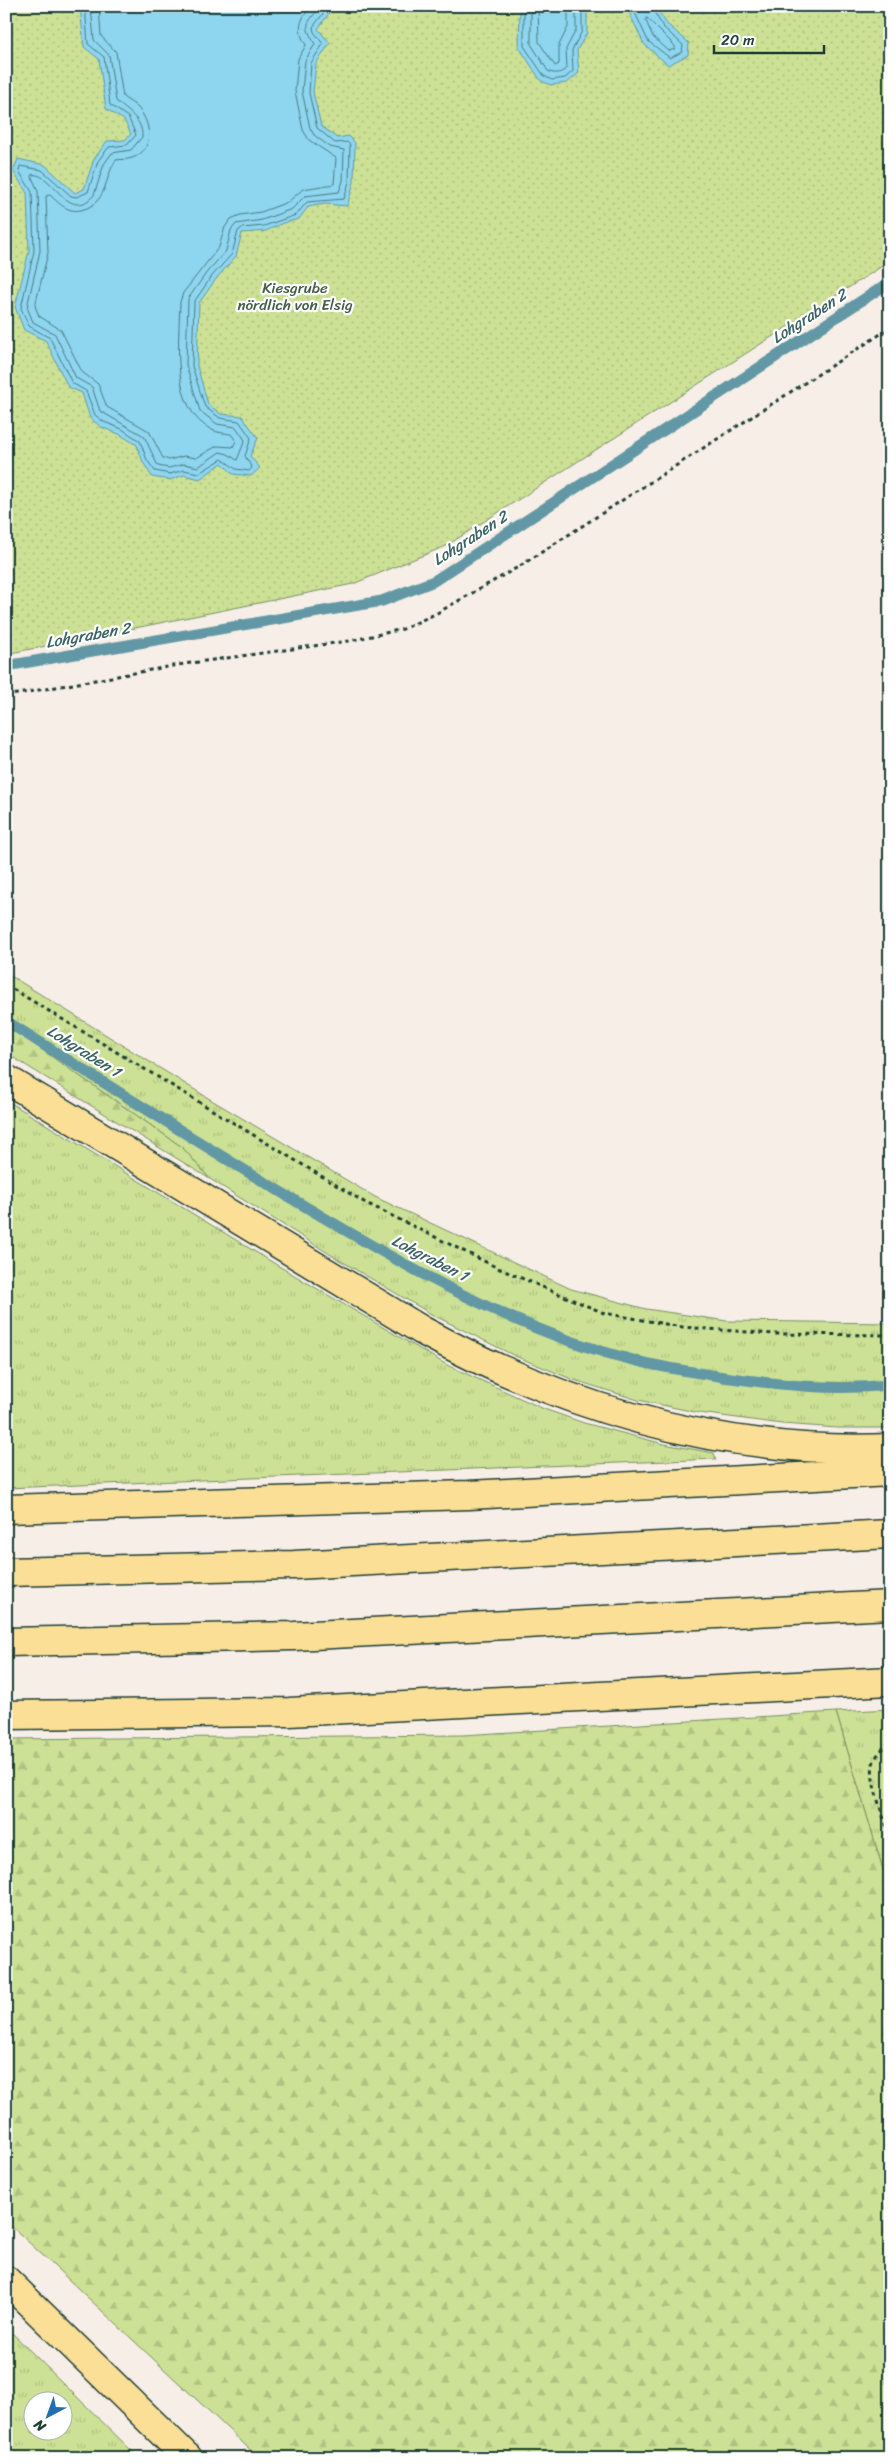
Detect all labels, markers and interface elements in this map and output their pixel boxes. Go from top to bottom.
scale bar [714,22,824,54]
text: 20 m [721,27,755,53]
park label: Kiesgrube nördlich von Elsig [237,275,353,318]
water label: Lohgraben 2 [765,279,855,351]
water label: Lohgraben 2 [426,501,516,573]
water label: Lohgraben 2 [44,613,135,657]
water label: Lohgraben 1 [41,1017,129,1086]
water label: Lohgraben 1 [387,1226,475,1291]
north arrow [22,2392,72,2442]
text: N [28,2413,52,2439]

